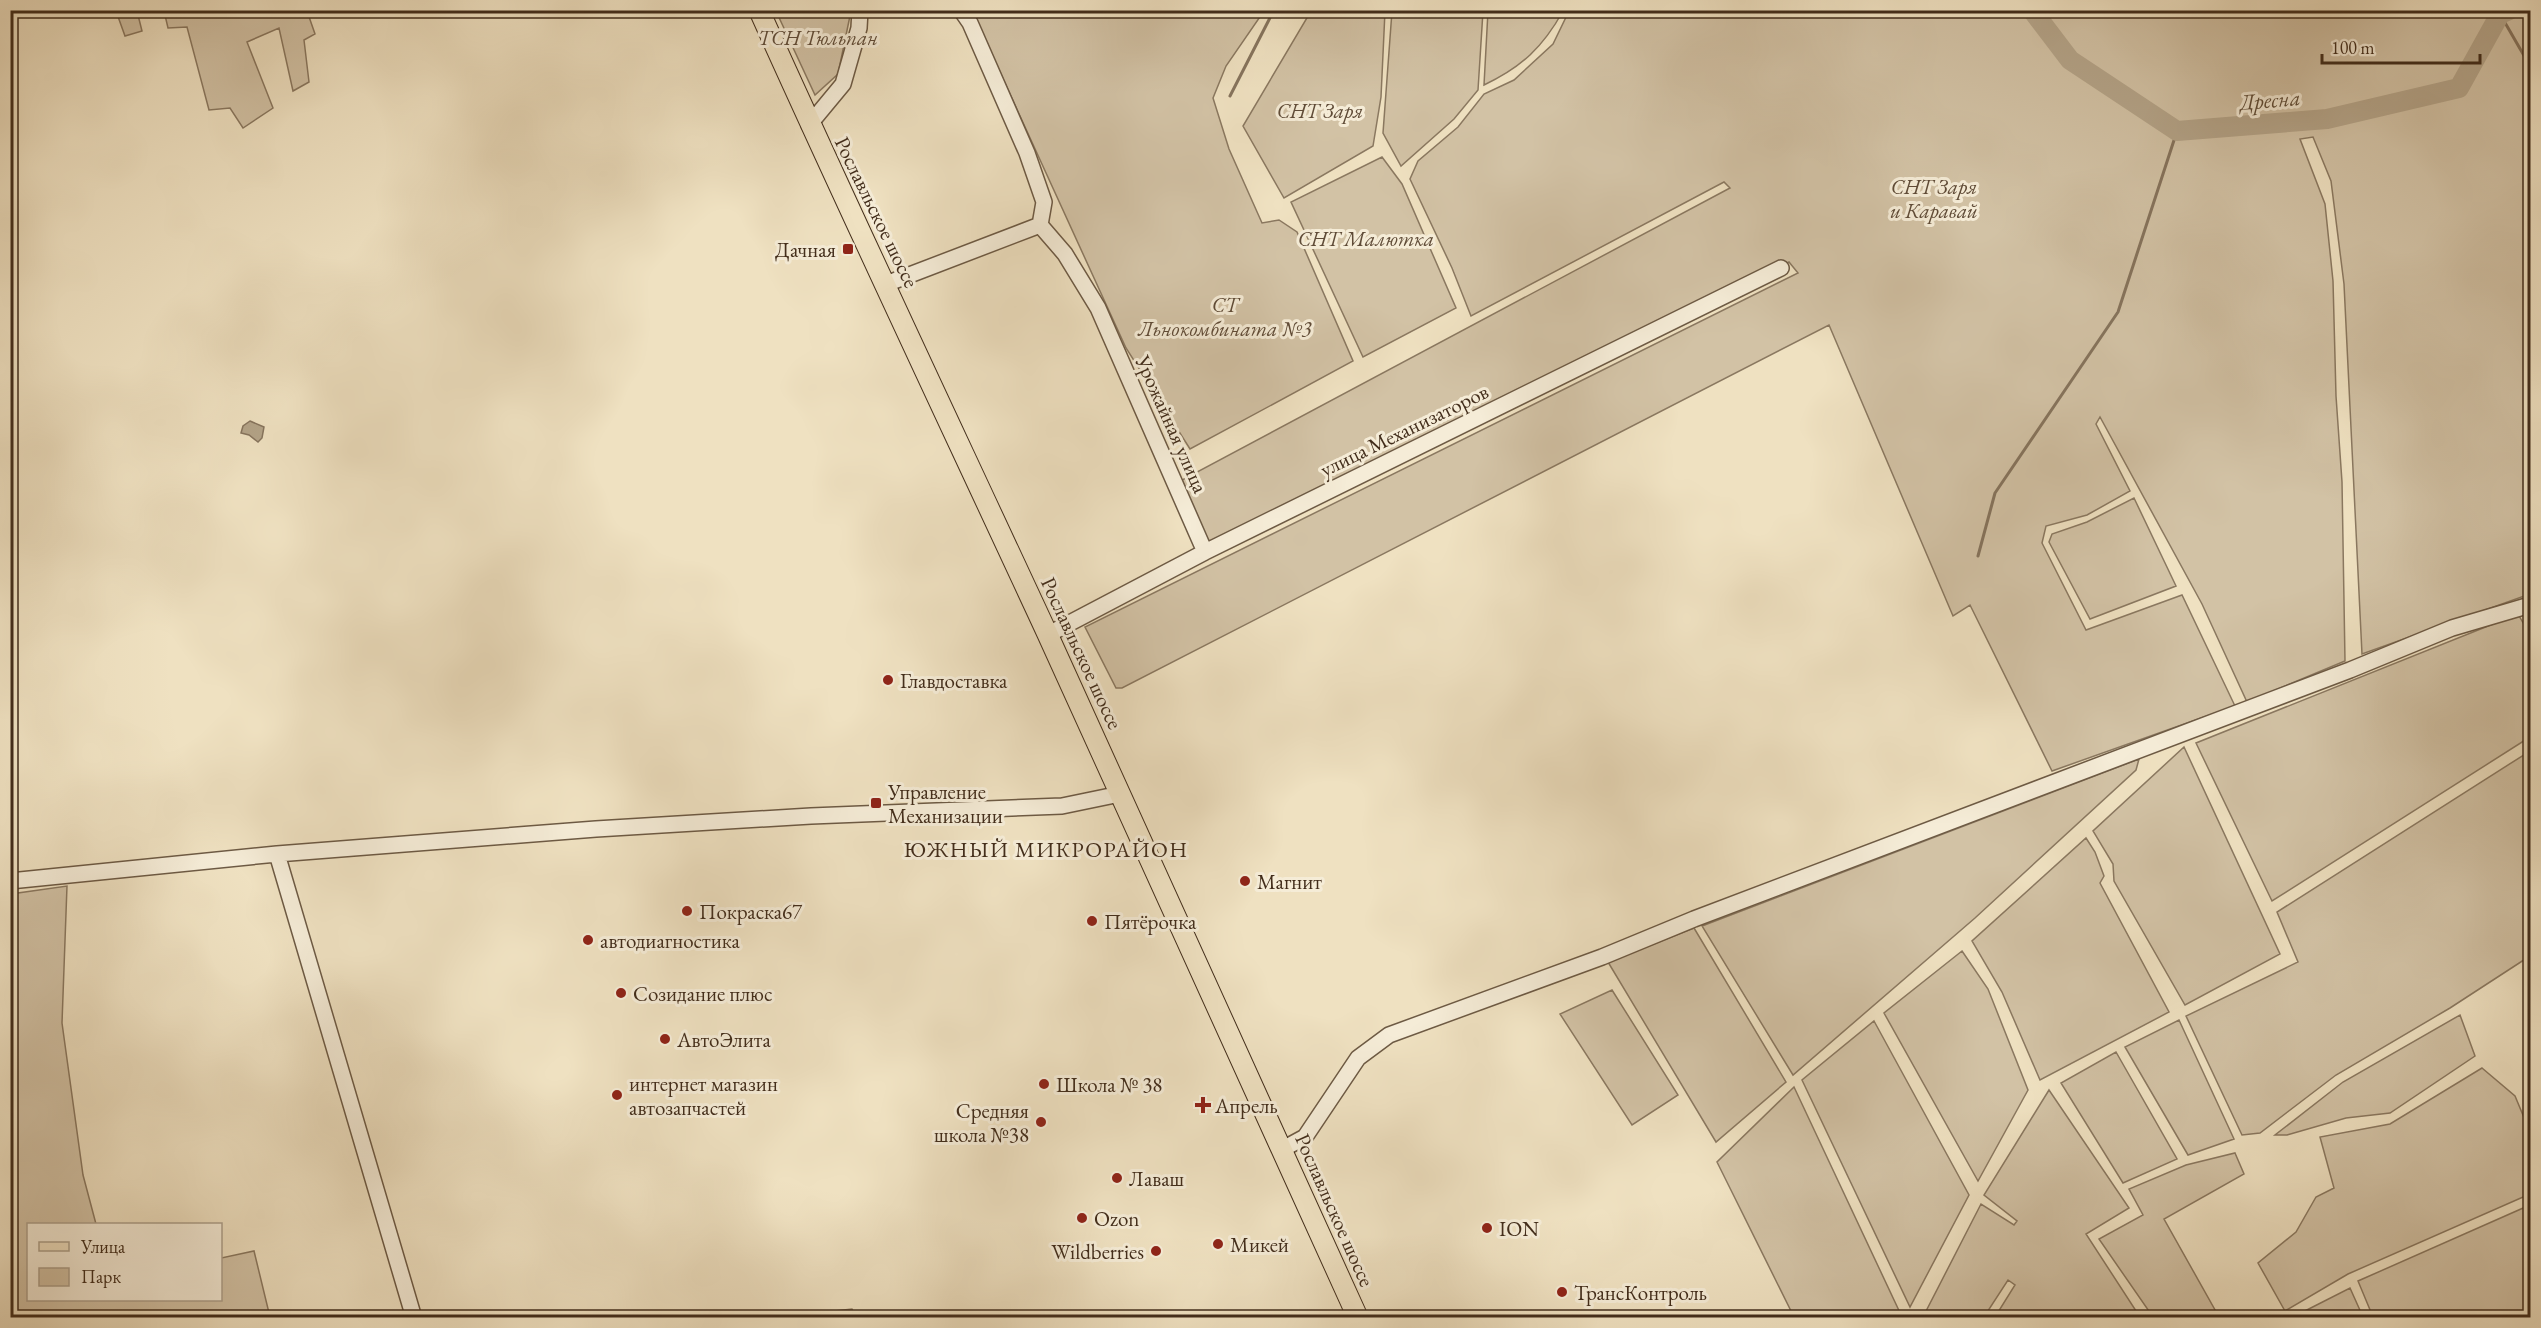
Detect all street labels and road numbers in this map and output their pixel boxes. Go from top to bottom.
street label: Рославльское шоссе [829,132,925,292]
street label: Урожайная улица [1129,350,1215,498]
street label: улица Механизаторов [1315,377,1493,483]
street label: Рославльское шоссе [1035,573,1129,733]
street label: Рославльское шоссе [1289,1129,1381,1291]

